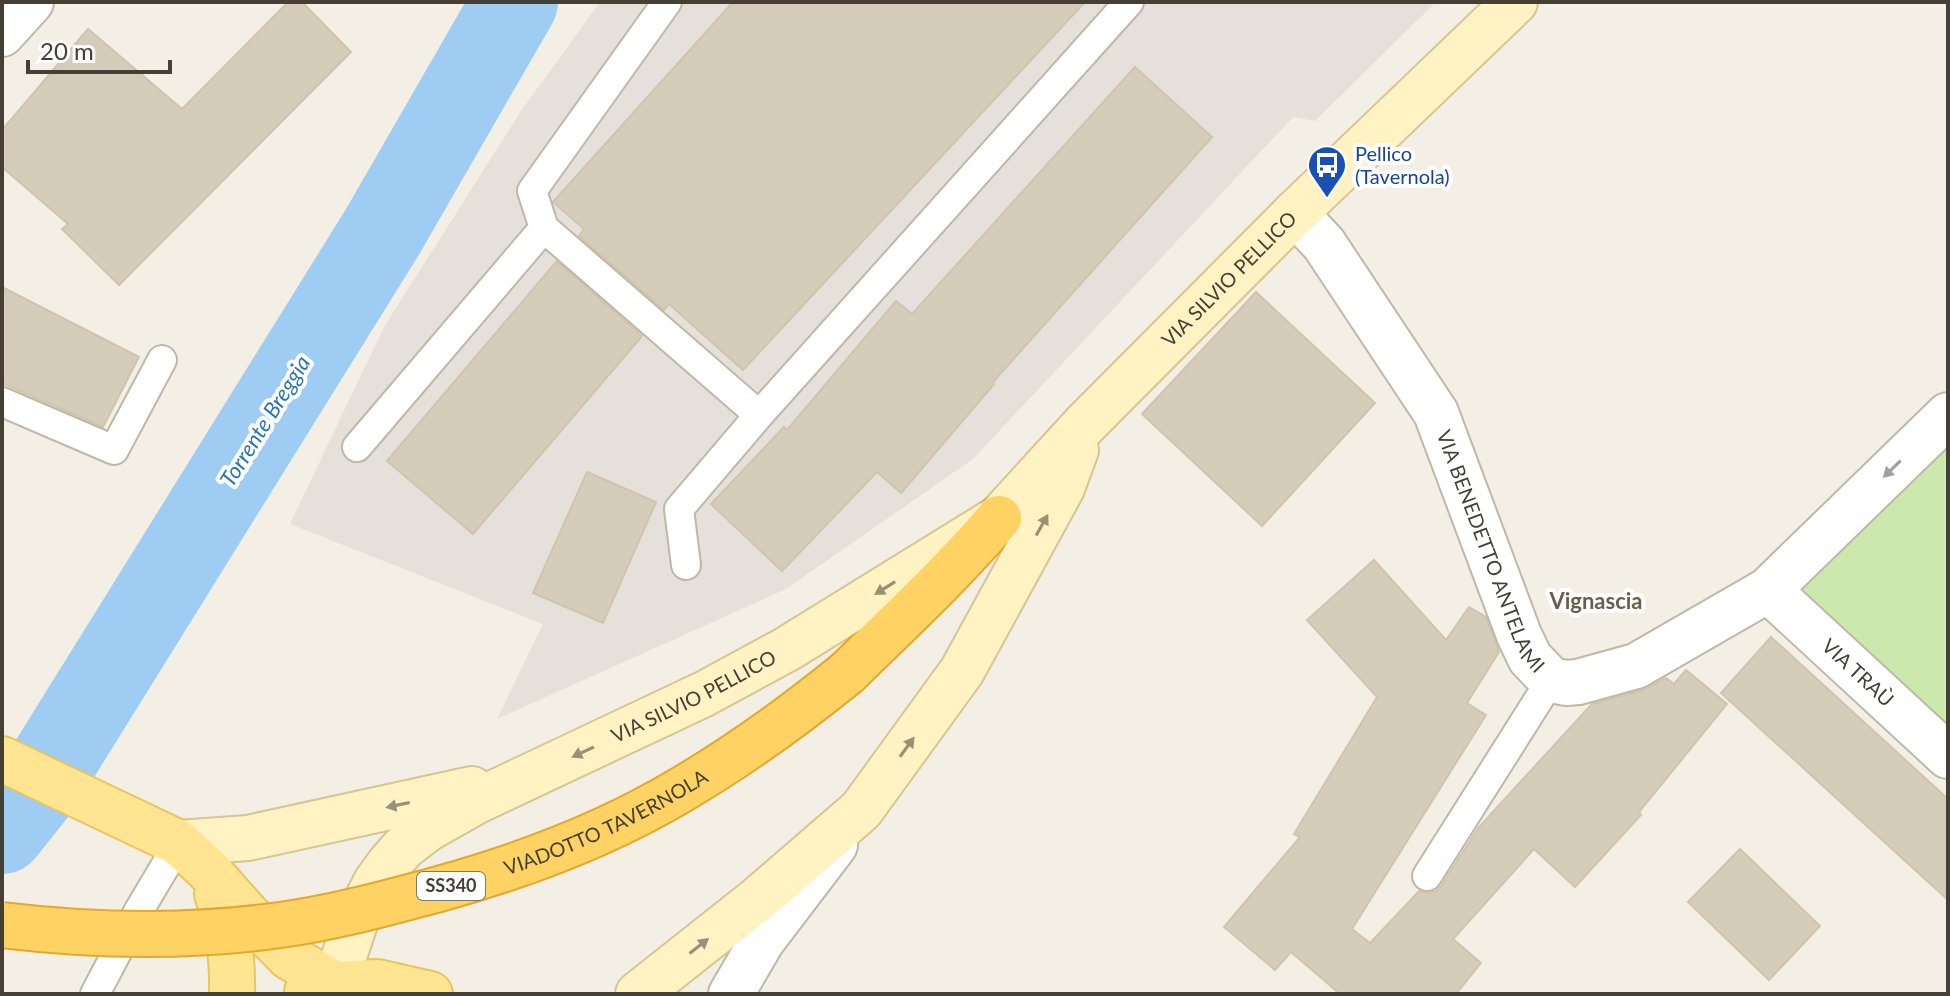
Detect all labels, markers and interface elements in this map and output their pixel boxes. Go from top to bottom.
scale bar [28,24,170,74]
text: 20 m [40,36,94,65]
place label: Pellico (Tavernola) [1355,141,1450,188]
bus stop icon: Pellico (Tavernola) [1306,144,1348,199]
street label: VIA SILVIO PELLICO [1156,206,1301,351]
water label: Torrente Breggia [214,350,316,491]
street label: VIA BENEDETTO ANTELAMI [1432,427,1550,677]
one-way arrow [1883,460,1902,478]
one-way arrow [1035,514,1048,537]
one-way arrow [874,581,896,595]
district label: Vignascia [1548,587,1643,614]
street label: VIA TRAÙ [1818,633,1899,711]
street label: VIA SILVIO PELLICO [607,644,780,747]
one-way arrow [899,737,914,758]
one-way arrow [571,745,594,759]
street label: VIADOTTO TAVERNOLA [501,763,712,879]
one-way arrow [386,799,411,812]
road number: SS340 [417,872,485,900]
one-way arrow [689,938,709,954]

